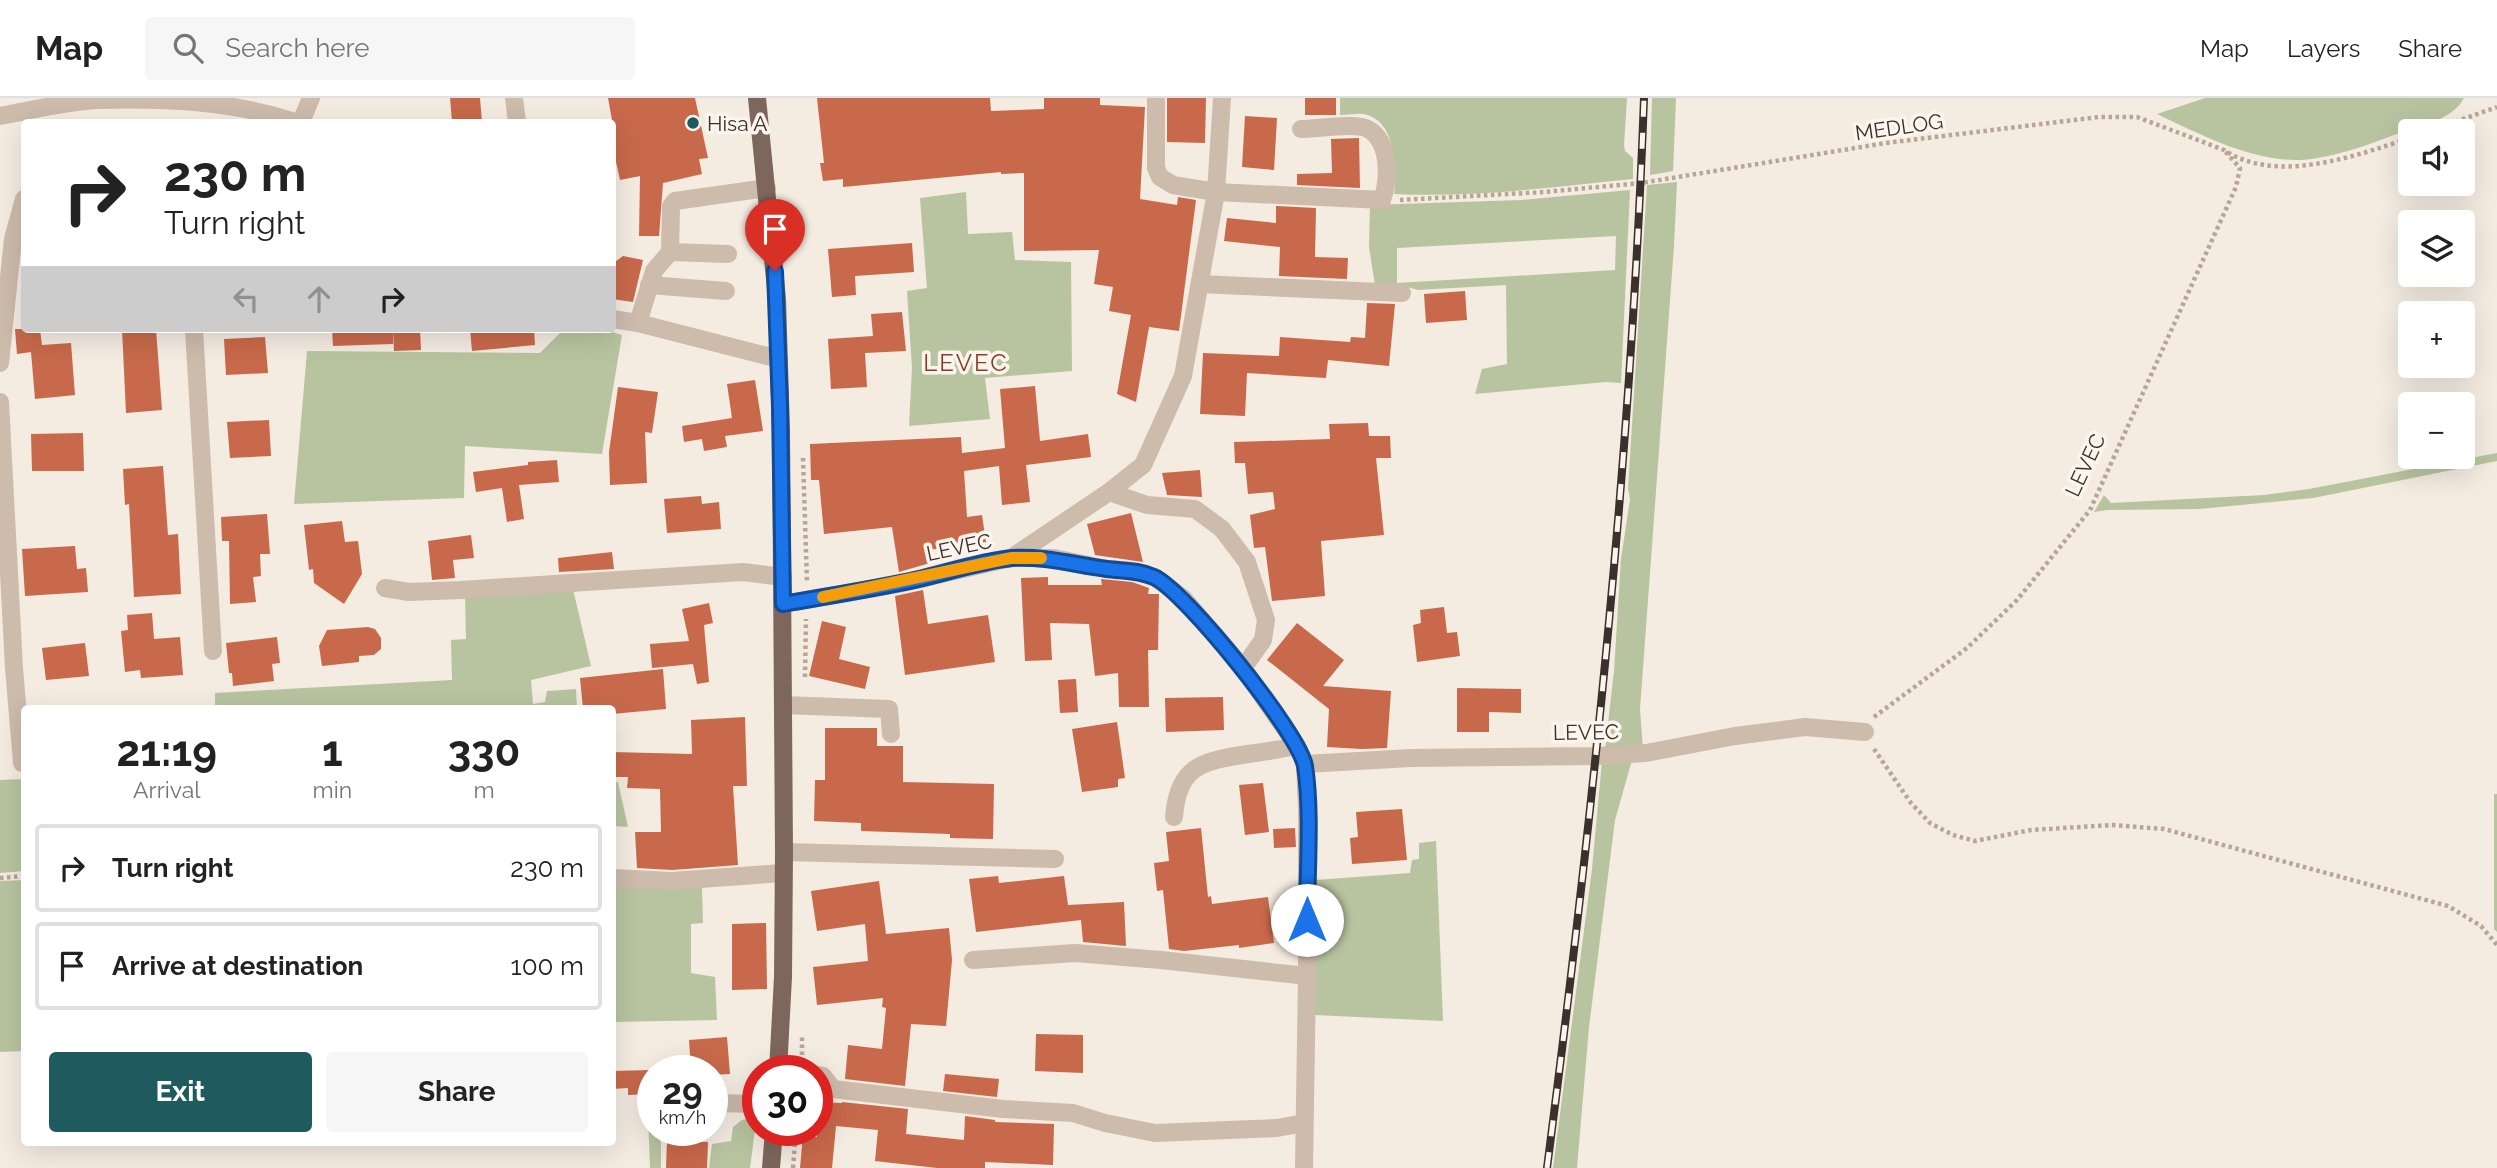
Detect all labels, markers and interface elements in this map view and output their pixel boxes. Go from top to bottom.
search box [145,17,635,80]
text: Map [35,29,103,68]
icon: search [169,29,207,67]
text: Search here [225,33,370,63]
text: Map [2200,34,2249,63]
text: Layers [2287,34,2360,63]
text: Share [2398,34,2462,63]
street label: MEDLOG [1853,108,1945,146]
place label: Hisa A [707,111,768,136]
marker: Hisa A [685,115,701,131]
map controls [2398,119,2475,469]
button: sound [2398,119,2475,196]
text: 230 m [164,145,306,202]
icon: right [49,147,140,238]
pin [745,199,805,271]
text: Turn right [164,204,305,241]
icon: arrive [756,210,794,248]
button: layers [2398,210,2475,287]
icon: left [227,280,265,318]
icon: ahead [300,280,338,318]
icon: right [373,280,411,318]
button: + [2398,301,2475,378]
district label: LEVEC [923,348,1009,377]
button: − [2398,392,2475,469]
street label: LEVEC [2060,430,2110,500]
street label: LEVEC [924,528,994,566]
street label: LEVEC [1553,719,1619,745]
text: 21:19 [117,727,217,776]
text: 1 [322,727,343,776]
text: 330 [448,727,520,776]
text: Arrival [133,776,200,803]
text: min [313,776,352,803]
text: m [473,776,495,803]
icon: right [53,849,91,887]
text: Turn right [112,853,233,883]
text: 230 m [510,853,584,883]
position arrow [1270,883,1344,957]
icon: arrive [53,947,91,985]
text: Arrive at destination [112,951,363,981]
text: 100 m [511,951,584,981]
button: Exit [49,1052,312,1132]
button: Share [326,1052,588,1132]
speed limit sign: 30 [742,1055,833,1146]
text: 29 [662,1071,703,1112]
text: km/h [659,1107,706,1128]

